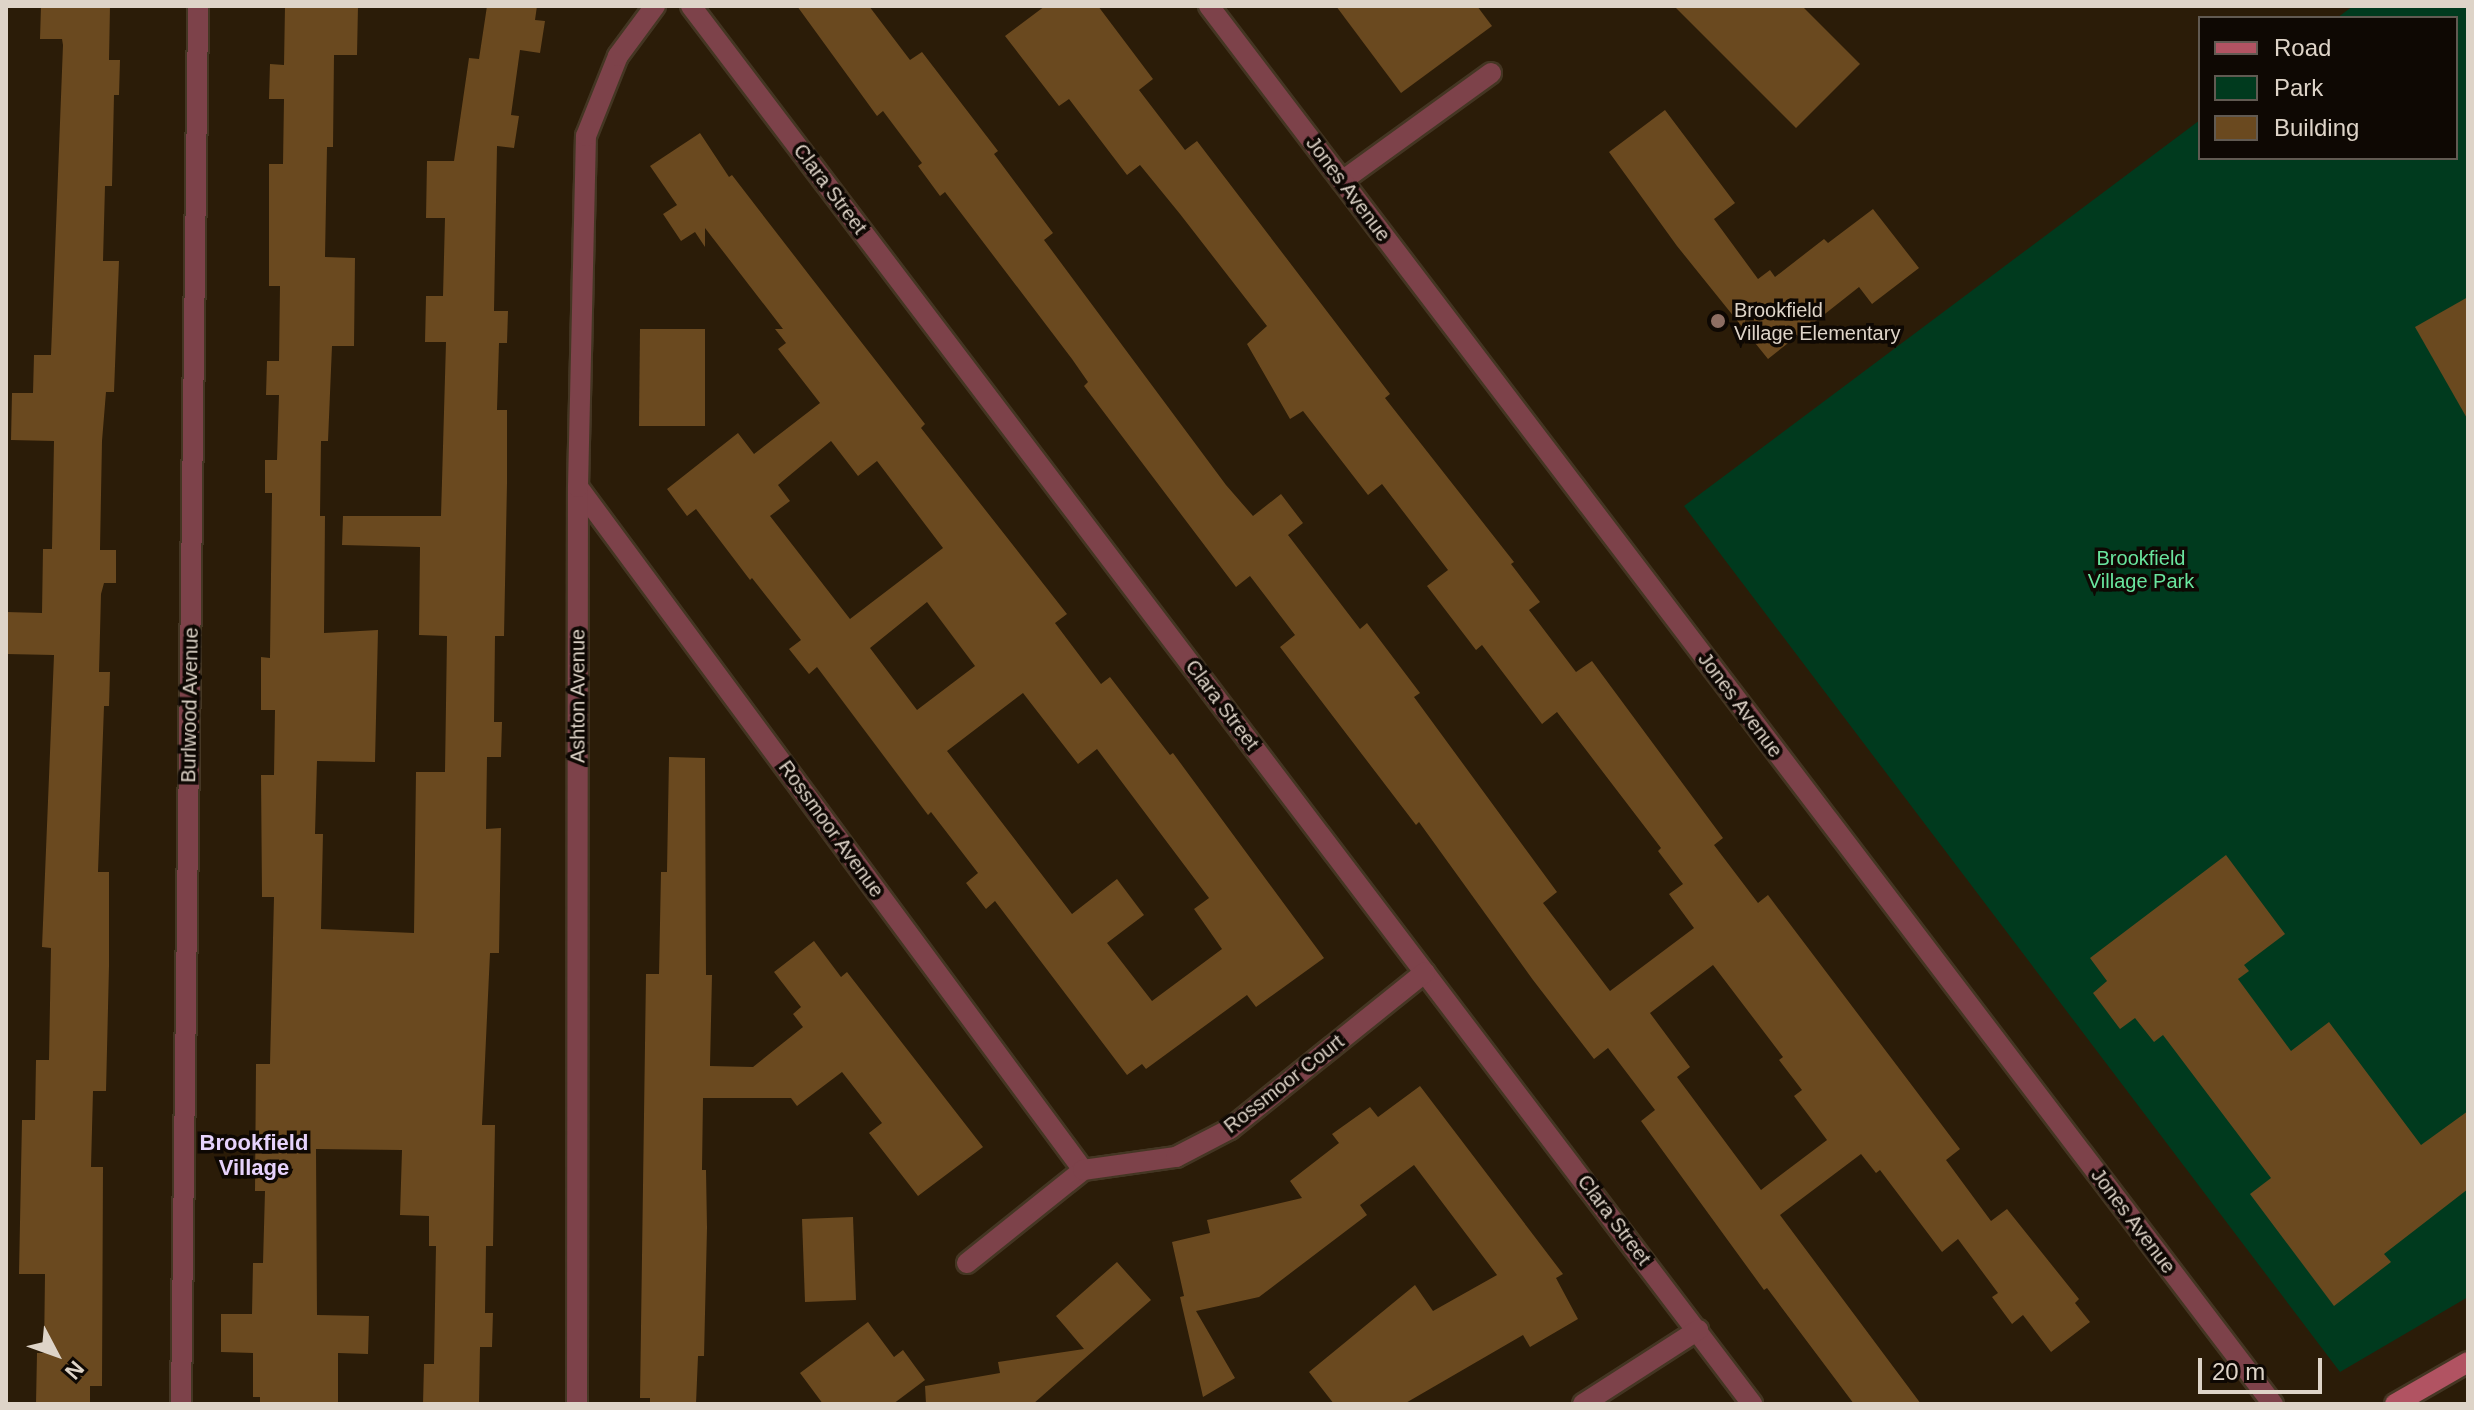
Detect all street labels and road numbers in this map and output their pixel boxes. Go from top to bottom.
street label: Jones Avenue [1300,131,1396,247]
street label: Clara Street [788,139,872,239]
street label: Burlwood Avenue [177,627,203,783]
street label: Ashton Avenue [566,628,590,764]
street label: Jones Avenue [1692,647,1788,763]
street label: Clara Street [1180,655,1264,755]
street label: Rossmoor Avenue [773,756,889,902]
street label: Rossmoor Court [1219,1030,1349,1138]
street label: Jones Avenue [2085,1163,2181,1279]
street label: Clara Street [1572,1170,1656,1270]

